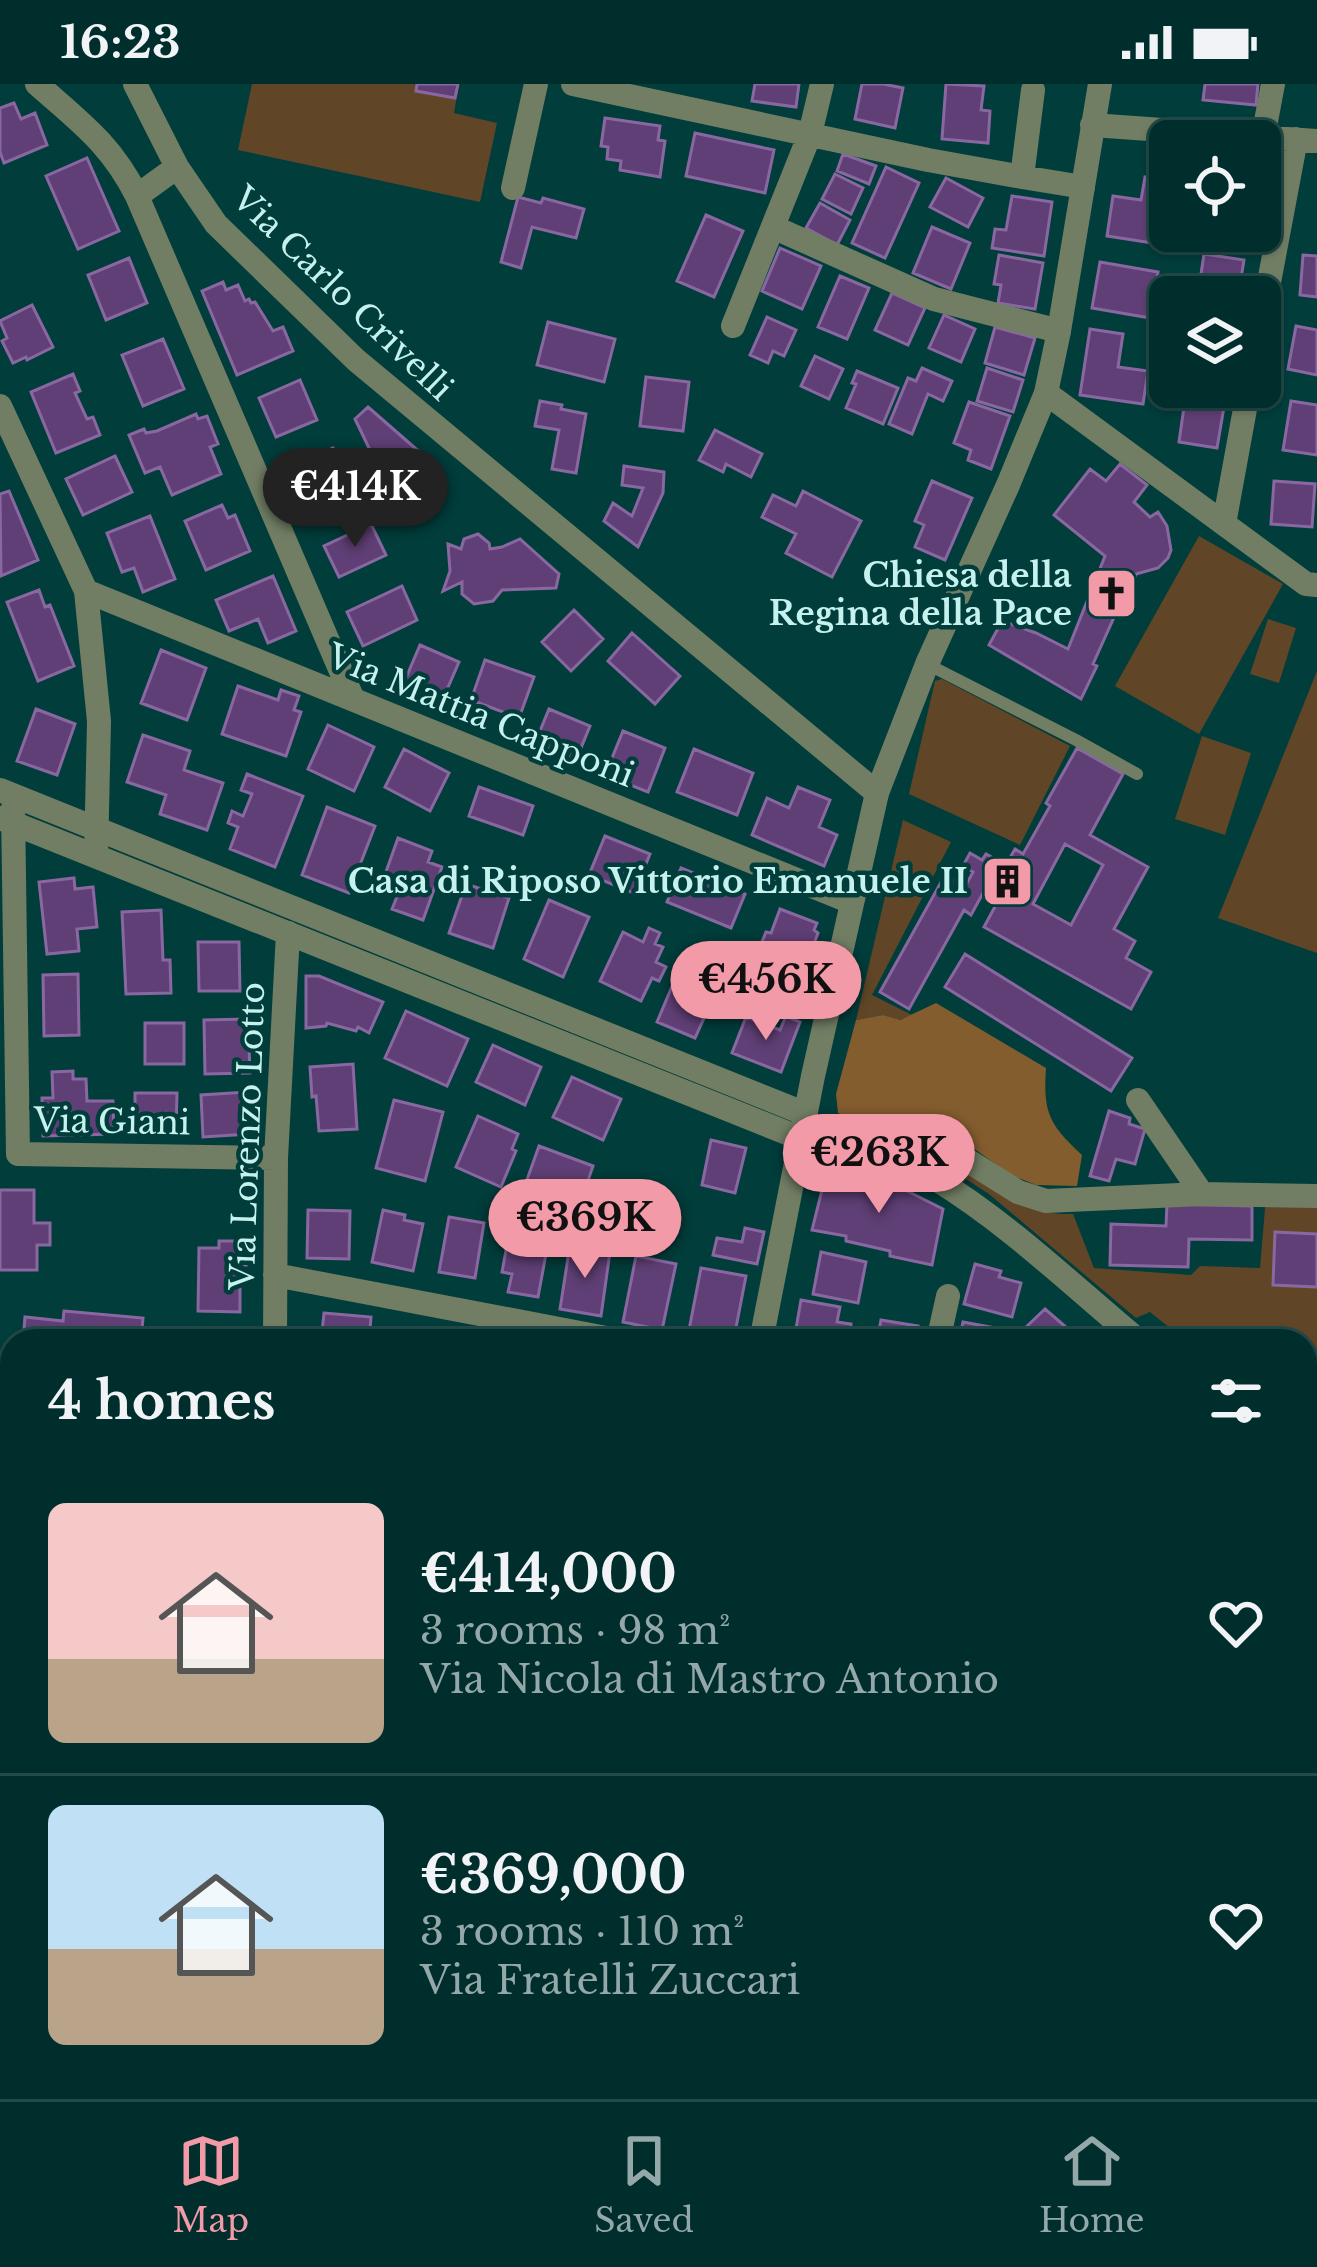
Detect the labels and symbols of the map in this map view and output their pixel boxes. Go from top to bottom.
street label: Via Carlo Crivelli [223,177,461,409]
pin: €414K [271,448,439,550]
place label: Chiesa della Regina della Pace [769,555,1072,634]
church icon: Chiesa della Regina della Pace [1083,566,1139,622]
street label: Via Mattia Capponi [321,635,640,796]
building icon: Casa di Riposo Vittorio Emanuele II [979,853,1035,909]
place label: Casa di Riposo Vittorio Emanuele II [348,861,968,902]
pin: €456K [682,941,850,1043]
street label: Via Lorenzo Lotto [222,981,273,1292]
street label: Via Giani [32,1100,191,1143]
pin: €263K [795,1114,963,1216]
pin: €369K [501,1179,669,1281]

